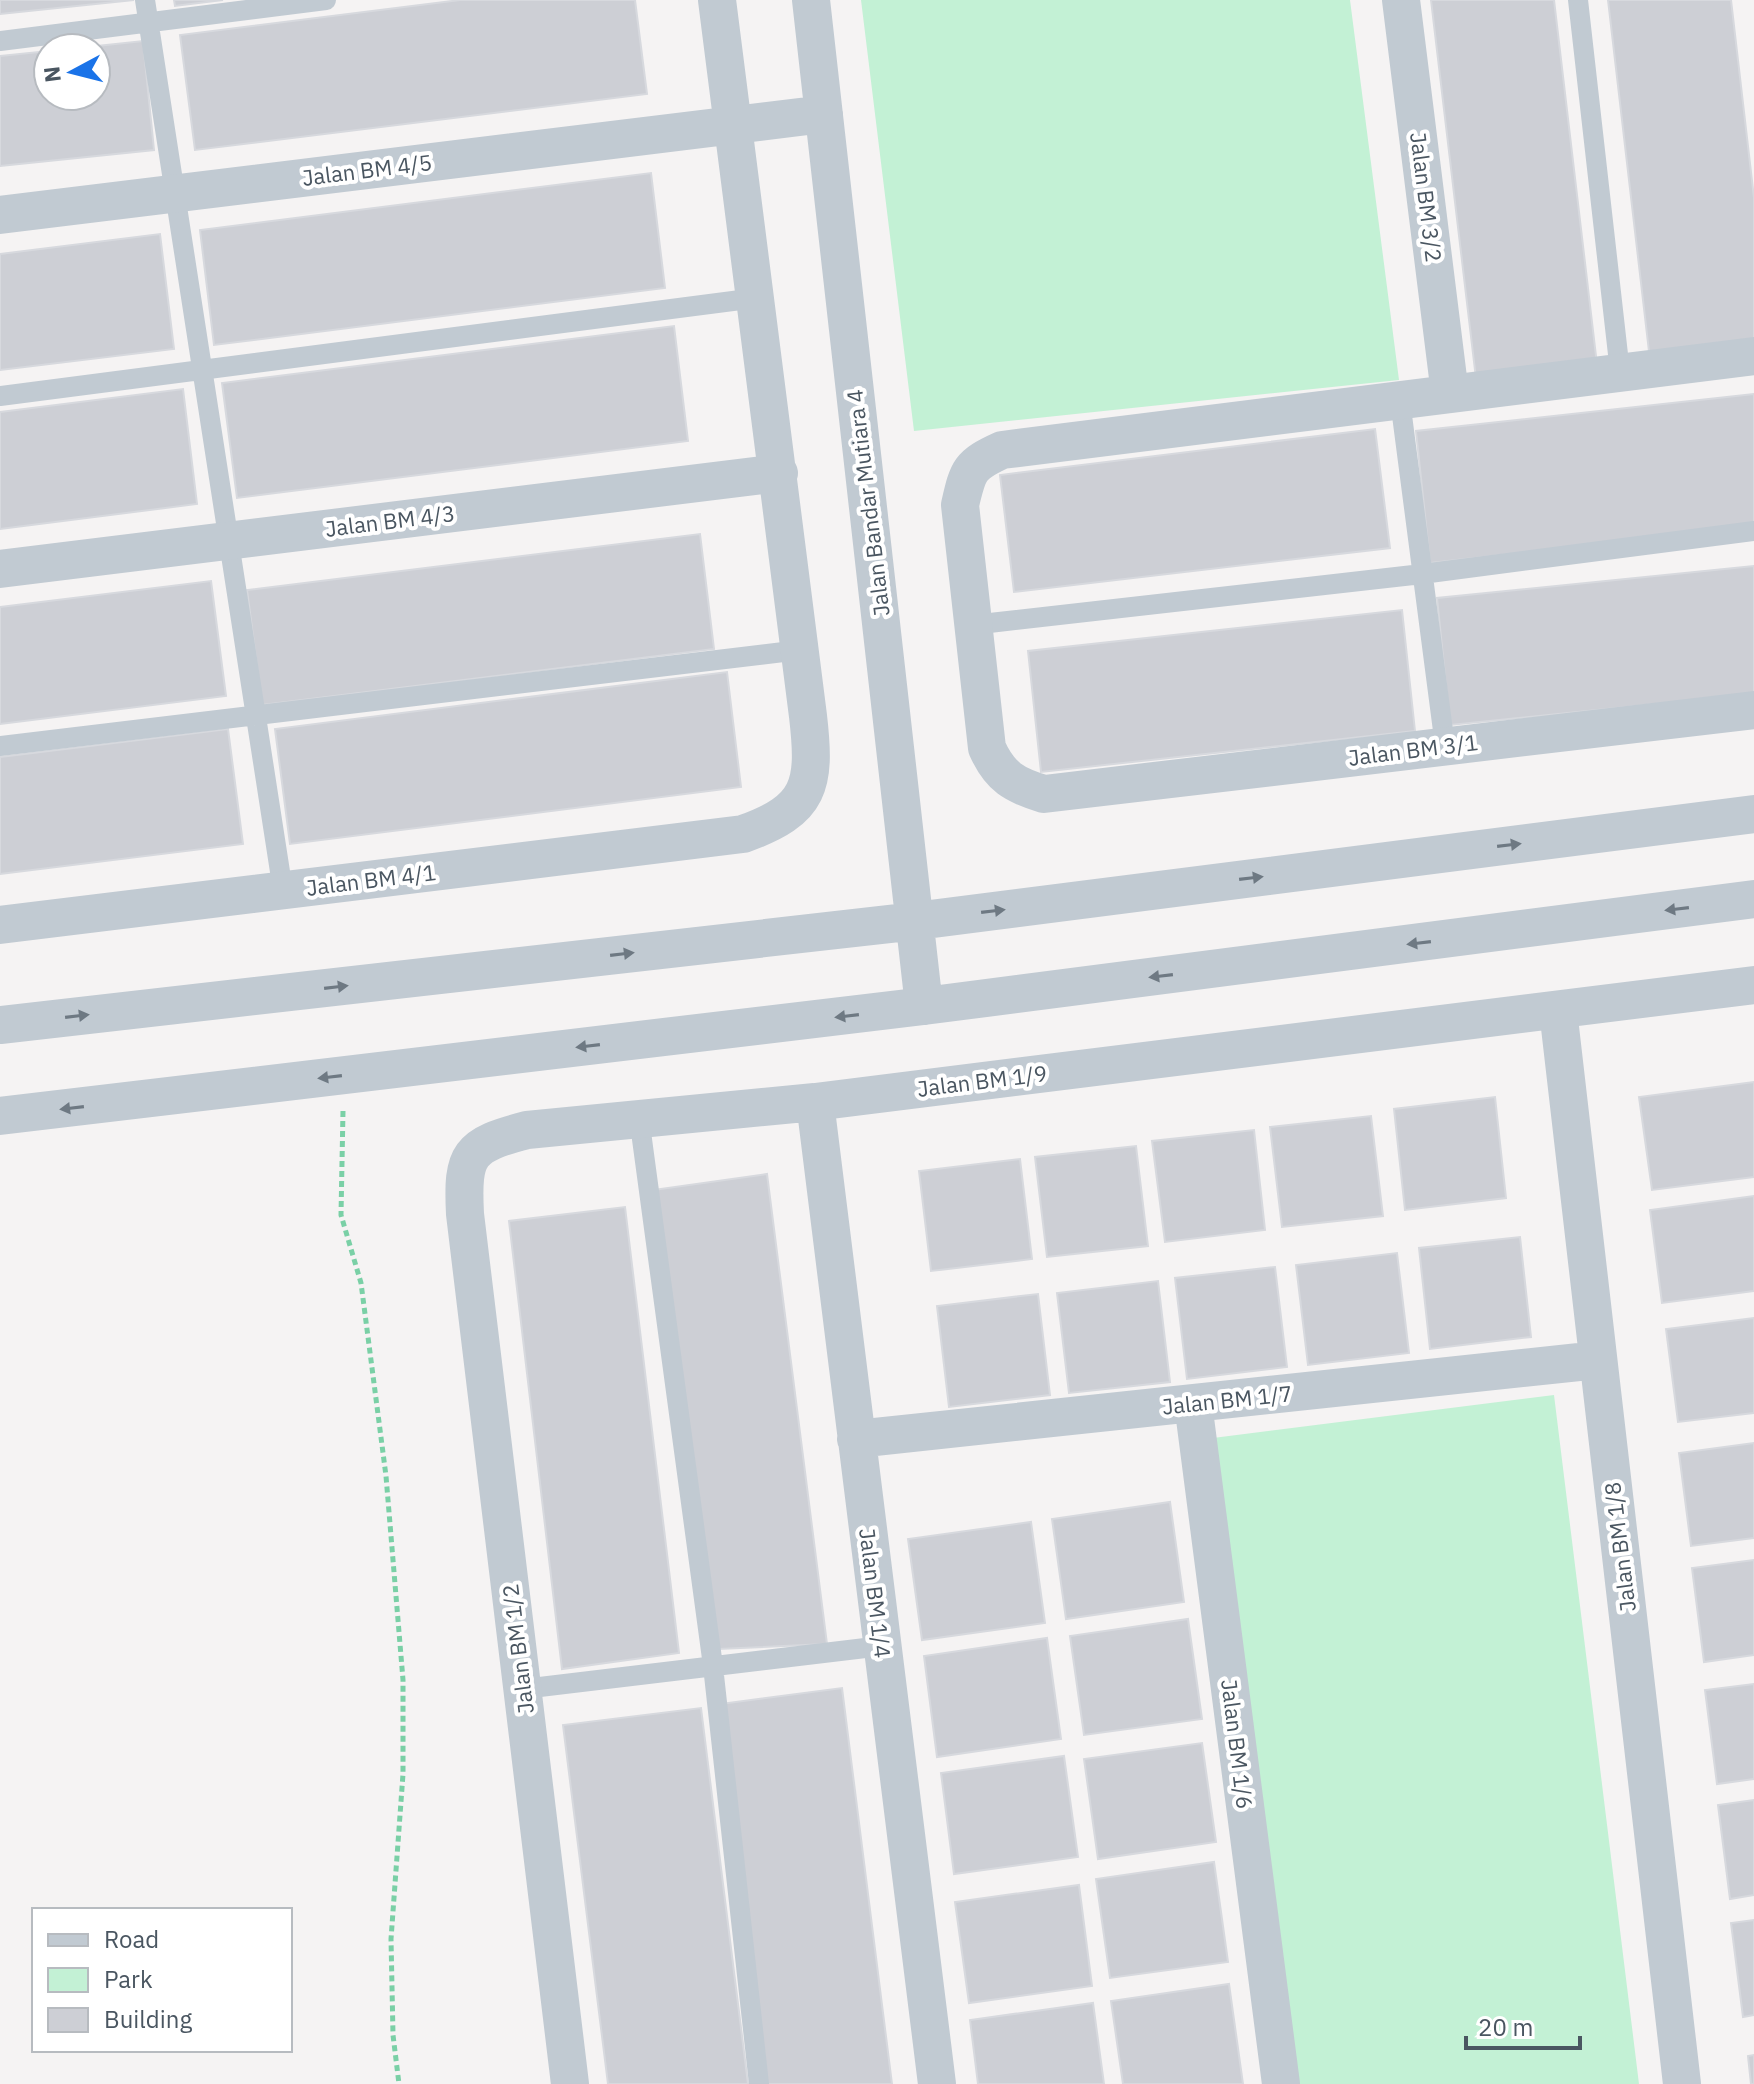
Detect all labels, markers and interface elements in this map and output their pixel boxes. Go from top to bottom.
north arrow [32,32,112,112]
text: N [36,65,67,84]
street label: Jalan BM 3/2 [1404,130,1449,264]
street label: Jalan BM 4/5 [300,147,434,192]
street label: Jalan Bandar Mutiara 4 [839,388,896,618]
street label: Jalan BM 4/3 [323,498,457,543]
street label: Jalan BM 3/1 [1346,727,1480,772]
one-way arrow [1497,838,1522,851]
street label: Jalan BM 4/1 [304,857,438,902]
one-way arrow [1239,871,1264,884]
one-way arrow [1664,903,1689,916]
one-way arrow [981,904,1006,917]
one-way arrow [1406,936,1431,949]
one-way arrow [610,948,635,961]
one-way arrow [1148,970,1173,983]
one-way arrow [324,980,349,993]
one-way arrow [834,1009,859,1022]
one-way arrow [65,1010,90,1023]
one-way arrow [575,1040,600,1053]
street label: Jalan BM 1/9 [915,1058,1049,1103]
one-way arrow [317,1071,342,1084]
one-way arrow [59,1102,84,1115]
street label: Jalan BM 1/7 [1160,1378,1293,1421]
street label: Jalan BM 1/8 [1597,1480,1642,1614]
street label: Jalan BM 1/4 [853,1526,898,1660]
street label: Jalan BM 1/2 [495,1582,540,1716]
street label: Jalan BM 1/6 [1215,1677,1260,1811]
legend [32,1908,292,2052]
text: Road [104,1923,159,1955]
text: Park [104,1963,153,1995]
scale bar [1466,2000,1580,2050]
text: Building [104,2003,192,2035]
text: 20 m [1478,2011,1533,2043]

